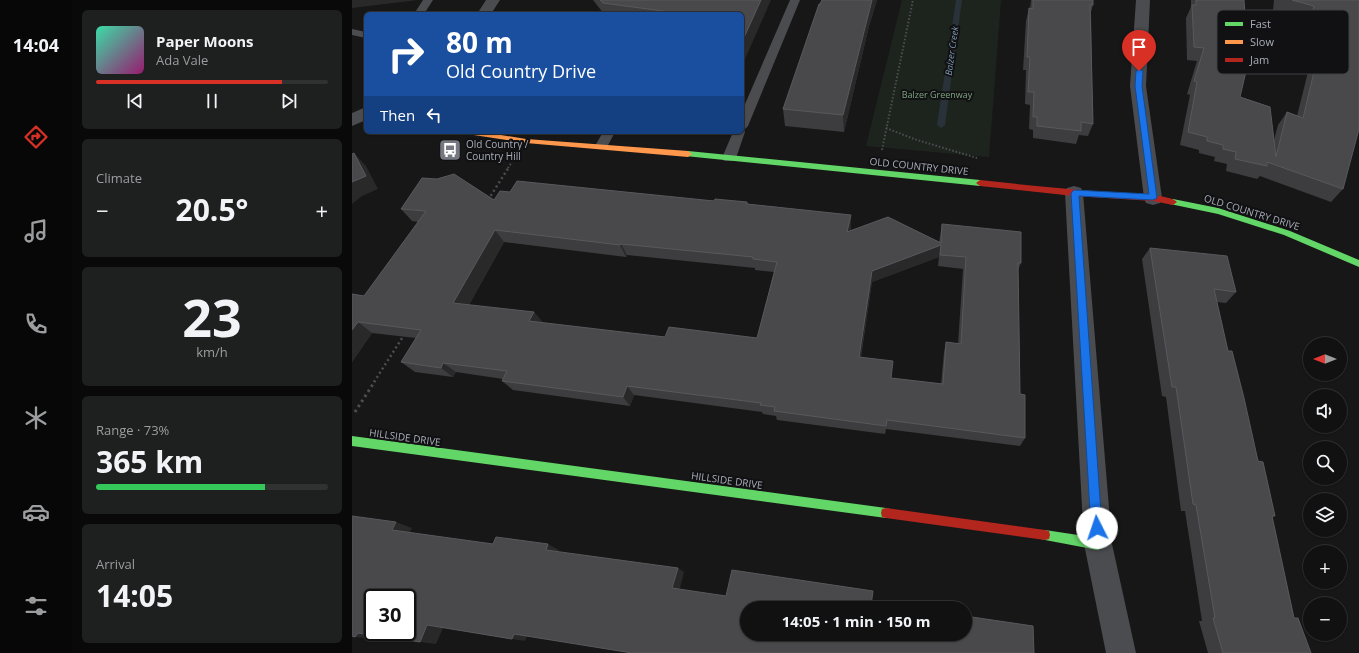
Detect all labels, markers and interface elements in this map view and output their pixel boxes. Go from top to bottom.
legend [1217,10,1349,74]
text: Fast [1250,16,1271,31]
text: 80 m [446,23,513,61]
water label: Balzer Creek [942,25,961,76]
icon: right [380,28,432,80]
pin [1122,30,1156,71]
text: Paper Moons [156,31,254,51]
text: 14:04 [13,33,59,57]
text: Slow [1250,34,1274,49]
icon: arrive [1128,36,1150,58]
text: Ada Vale [156,51,208,69]
text: Jam [1249,52,1269,67]
text: Old Country Drive [446,59,596,83]
park label: Balzer Greenway [902,88,973,101]
icon: previous [124,90,146,112]
icon: pause [201,90,223,112]
icon: next [278,90,300,112]
icon: left [423,104,445,126]
text: Then [380,105,415,125]
icon: directions [22,123,50,151]
bus stop icon: Old Country / Country Hill [437,137,463,163]
place label: Old Country / Country Hill [466,137,529,163]
street label: OLD COUNTRY DRIVE [869,154,969,178]
text: Climate [96,169,142,187]
text: 20.5° [176,189,248,230]
street label: OLD COUNTRY DRIVE [1202,191,1302,233]
text: − [96,195,109,225]
text: + [315,195,328,225]
icon: music [22,217,50,245]
text: 23 [182,281,242,352]
icon: phone [22,310,50,338]
north arrow [1303,337,1347,381]
map controls [1303,337,1347,641]
text: km/h [196,343,228,361]
button: sound [1303,389,1347,433]
icon: climate [22,404,50,432]
text: Range · 73% [96,421,169,439]
street label: HILLSIDE DRIVE [368,425,442,449]
text: 365 km [96,441,203,482]
button: search [1303,441,1347,485]
street label: HILLSIDE DRIVE [690,468,764,492]
button: layers [1303,493,1347,537]
icon: car [22,498,50,526]
position arrow [1076,507,1118,549]
button: + [1303,545,1347,589]
text: Arrival [96,555,135,573]
text: 14:05 [96,575,173,616]
speed limit sign: 30 [364,589,416,641]
icon: filters [22,592,50,620]
button: − [1303,597,1347,641]
text: 14:05 · 1 min · 150 m [782,611,930,631]

